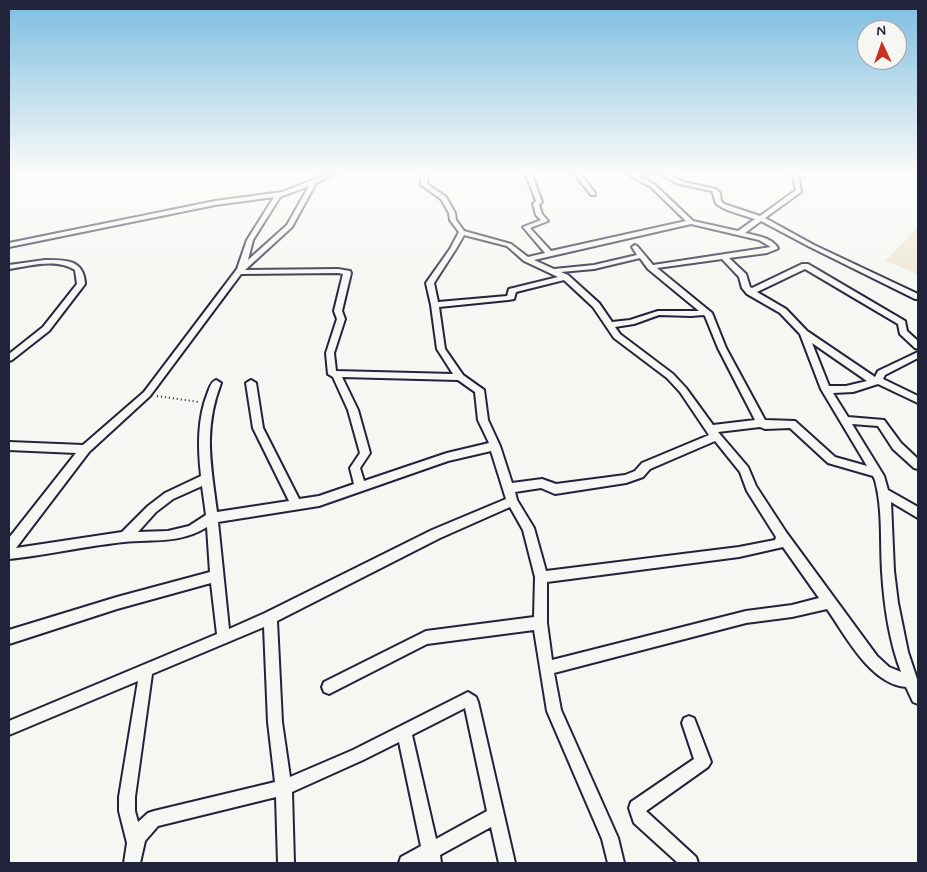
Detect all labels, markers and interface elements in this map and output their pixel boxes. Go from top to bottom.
north arrow [857,20,907,70]
text: N [876,22,886,40]

